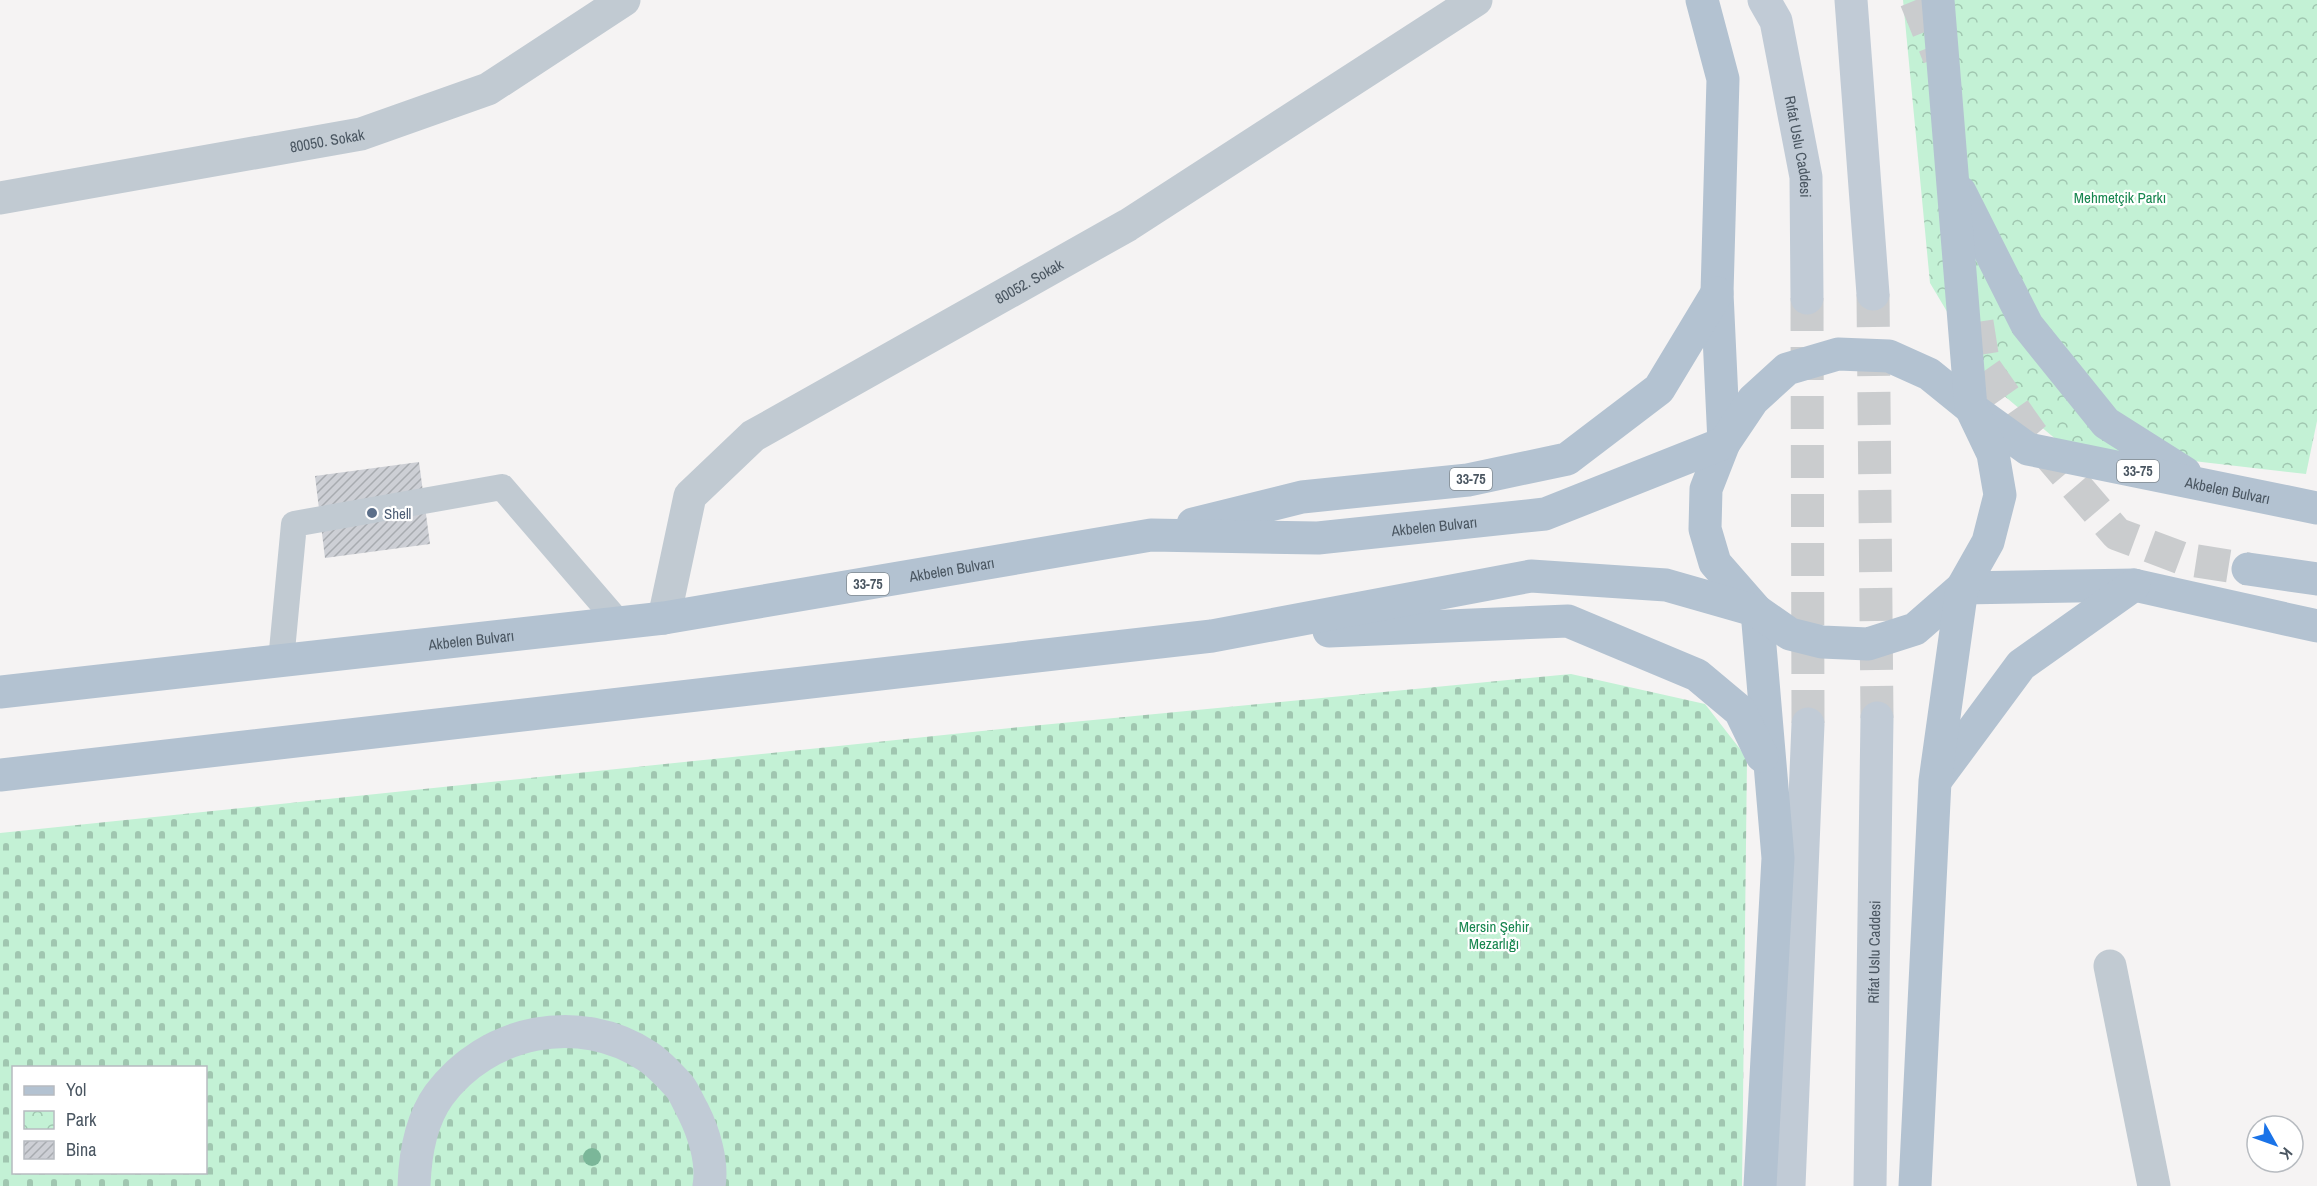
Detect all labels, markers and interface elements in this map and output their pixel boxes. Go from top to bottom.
street label: Rıfat Uslu Caddesi [1780,94,1817,198]
street label: 80050. Sokak [288,123,367,157]
park label: Mehmetçik Parkı [2074,187,2166,208]
street label: 80052. Sokak [991,253,1067,309]
road number: 33-75 [2117,460,2159,482]
road number: 33-75 [1450,468,1492,490]
street label: Akbelen Bulvarı [2182,471,2272,509]
place label: Shell [384,503,411,524]
marker: Shell [365,506,379,520]
street label: Akbelen Bulvarı [1389,511,1478,541]
street label: Akbelen Bulvarı [906,551,996,587]
road number: 33-75 [847,573,889,595]
street label: Akbelen Bulvarı [426,624,515,655]
street label: Rifat Uslu Caddesi [1862,900,1885,1004]
park label: Mersin Şehir Mezarlığı [1459,916,1529,954]
legend [12,1066,207,1174]
text: Yol [66,1077,86,1102]
text: Park [66,1107,97,1132]
north arrow [2245,1114,2305,1174]
text: Bina [66,1137,96,1162]
text: K [2275,1143,2298,1165]

